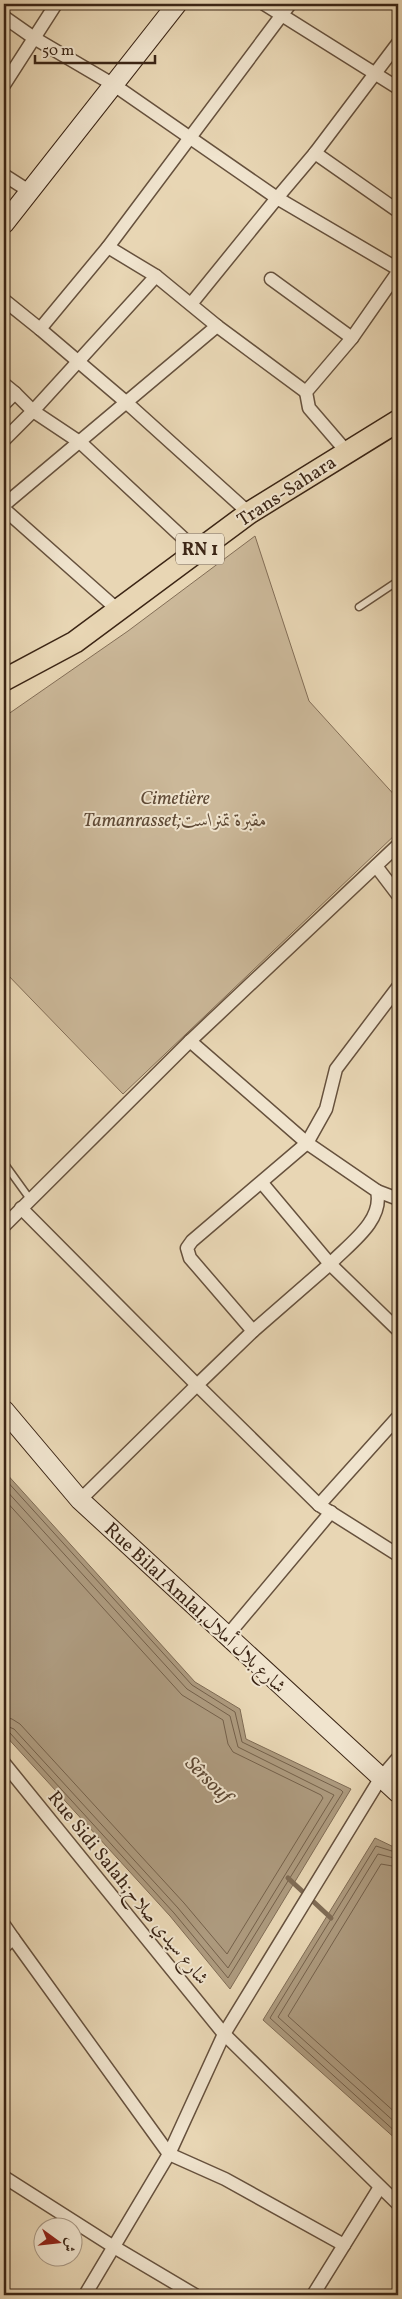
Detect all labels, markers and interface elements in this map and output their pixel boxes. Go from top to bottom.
scale bar [35,32,155,64]
text: 50 m [42,41,74,62]
street label: Trans-Sahara [232,450,342,533]
road number: RN 1 [176,534,224,564]
park label: Cimetière Tamanrasset;مقبرة تمنراست [83,786,267,834]
street label: Rue Bilal Amlal,شارع بلال أملال [97,1516,292,1700]
water label: Sêrsouf [178,1751,240,1813]
street label: Rue Sidi Salah;شارع سيدي صلاح [39,1786,214,1993]
north arrow [32,2216,82,2266]
text: ش [58,2236,80,2254]

